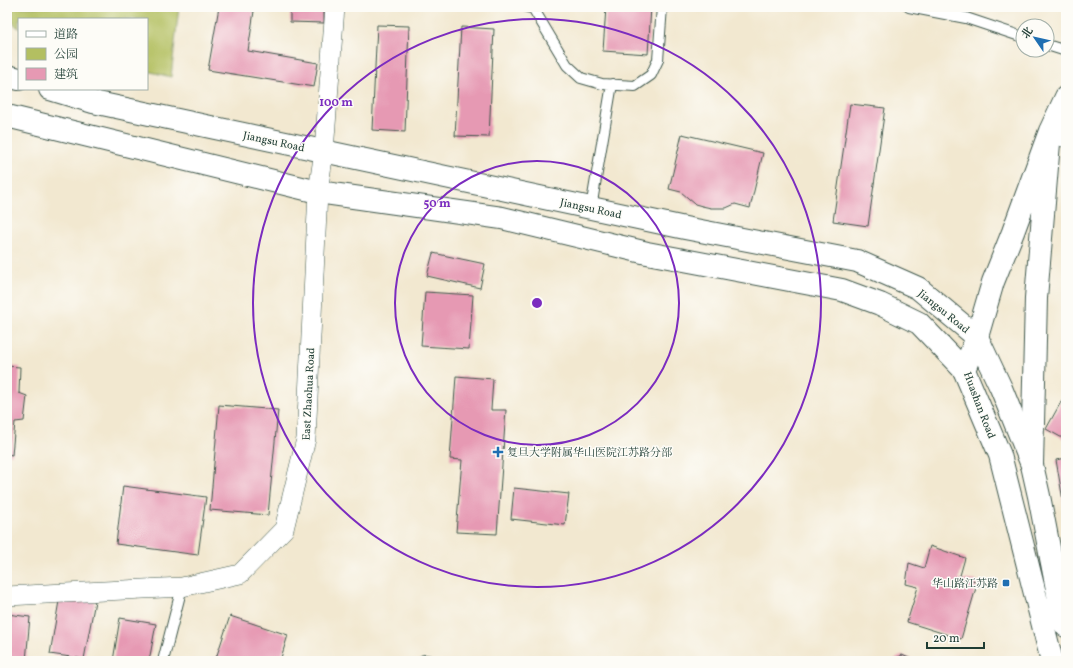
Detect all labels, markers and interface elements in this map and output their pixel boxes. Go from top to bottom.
legend [18,18,148,90]
north arrow [1015,18,1055,58]
text: 北 [1019,24,1037,42]
text: 道路 [54,27,78,43]
text: 公园 [54,47,78,63]
text: 建筑 [54,67,78,83]
text: 100 m [319,95,353,111]
street label: Jiangsu Road [242,129,306,156]
text: 50 m [423,196,451,212]
street label: Jiangsu Road [559,196,623,223]
street label: Jiangsu Road [914,287,972,338]
centre of rings [530,296,544,310]
street label: East Zhaohua Road [300,347,319,441]
street label: Huashan Road [959,370,998,441]
marker: 复旦大学附属华山医院江苏路分部 [492,446,504,458]
place label: 复旦大学附属华山医院江苏路分部 [507,446,673,461]
place label: 华山路江苏路 [932,577,998,592]
marker: 华山路江苏路 [1001,578,1011,588]
scale bar [927,624,984,650]
text: 20 m [933,631,960,647]

